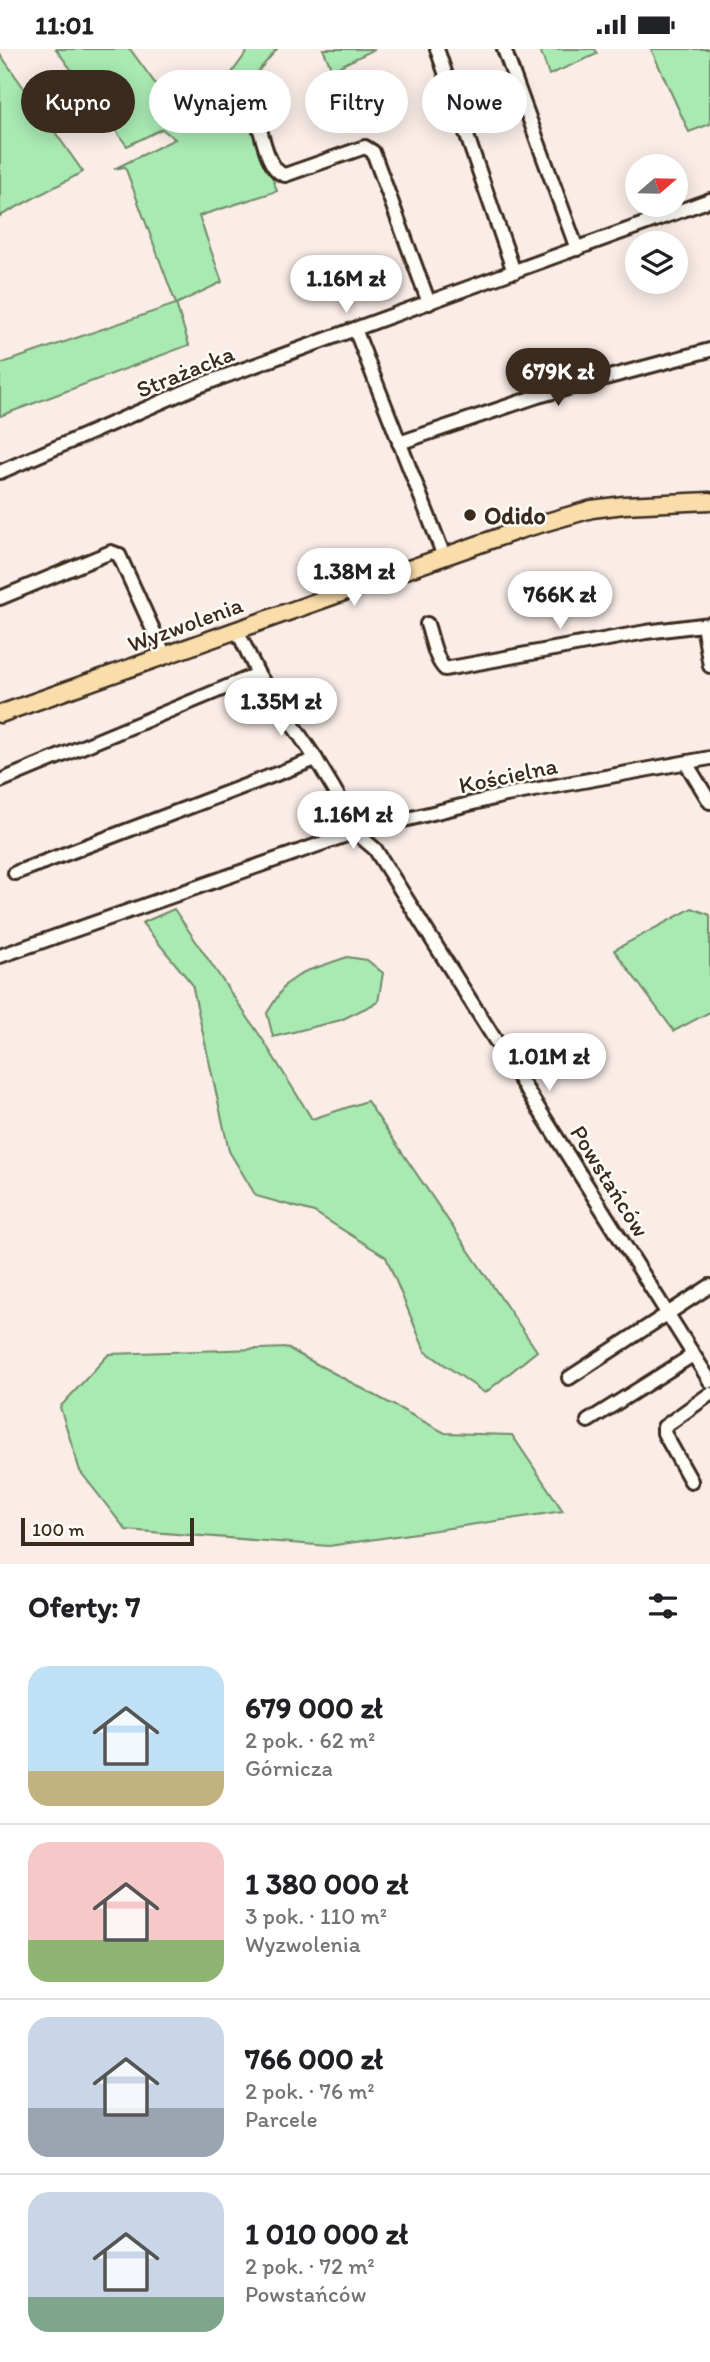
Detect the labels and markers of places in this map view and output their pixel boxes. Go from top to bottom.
pin: 1.16M zł [274,255,418,315]
pin: 679K zł [493,349,623,408]
place label: Odido [484,501,546,530]
marker: Odido [462,507,478,523]
pin: 1.38M zł [282,549,426,608]
pin: 766K zł [495,571,625,631]
pin: 1.35M zł [209,679,353,738]
pin: 1.16M zł [281,791,425,851]
pin: 1.01M zł [477,1033,621,1093]

